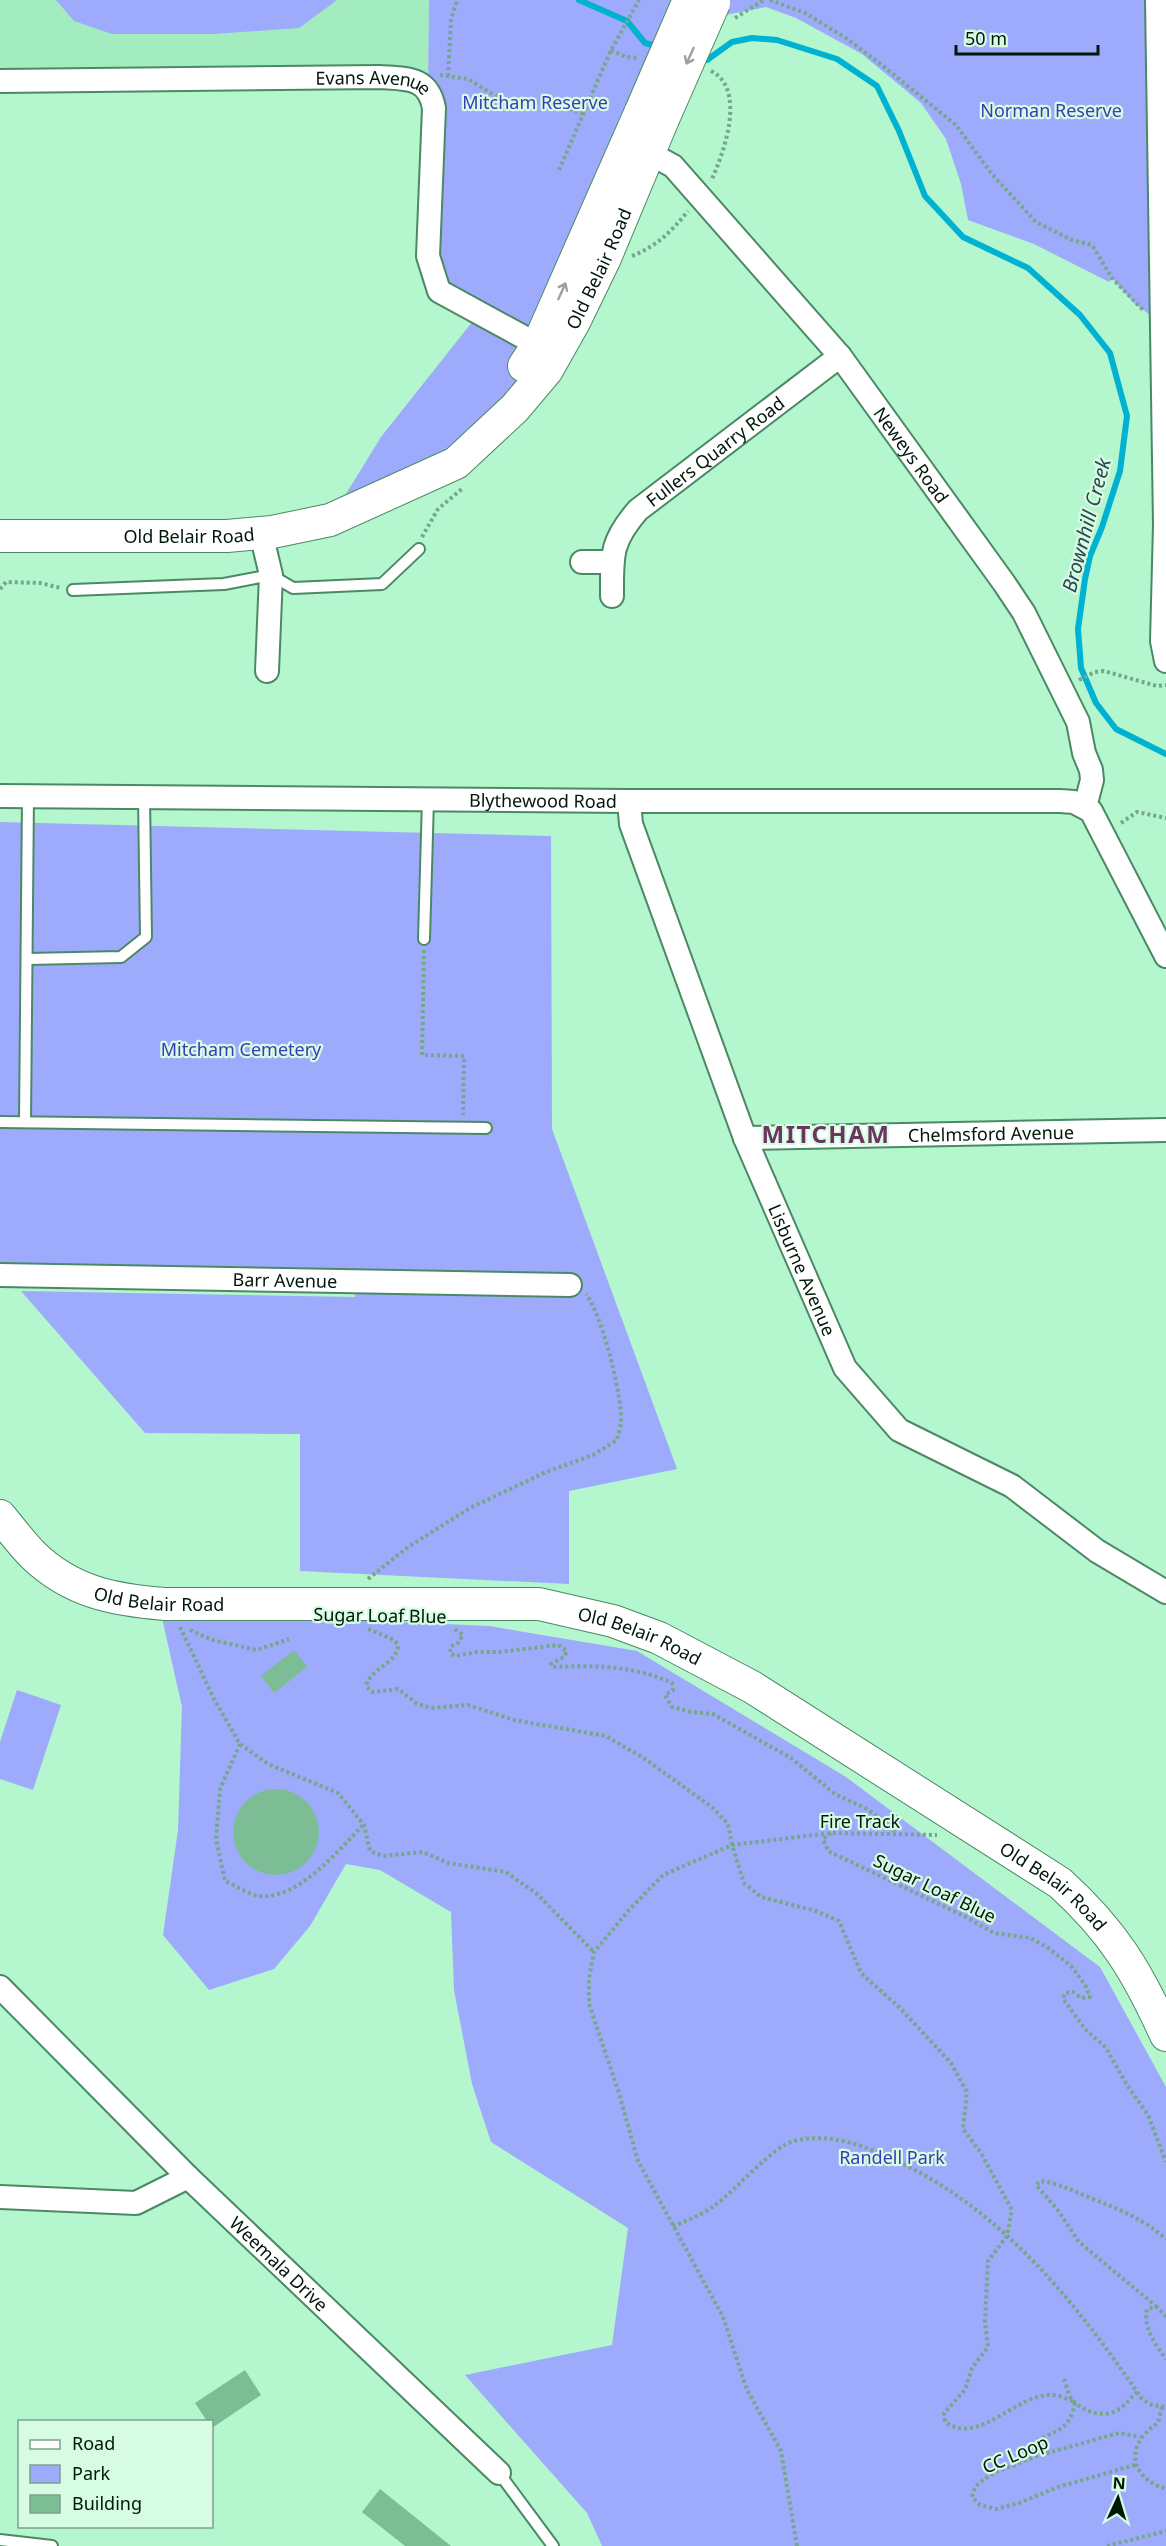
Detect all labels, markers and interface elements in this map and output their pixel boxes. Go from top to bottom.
scale bar [956,18,1098,56]
text: 50 m [965,26,1007,50]
one-way arrow [684,46,695,65]
street label: Evans Avenue [315,65,437,100]
park label: Mitcham Reserve [462,90,608,114]
park label: Norman Reserve [980,98,1122,122]
street label: Old Belair Road [560,204,637,333]
one-way arrow [557,283,568,301]
street label: Fullers Quarry Road [641,391,789,512]
street label: Neweys Road [869,402,954,508]
water label: Brownhill Creek [1055,454,1117,595]
street label: Old Belair Road [123,522,256,548]
street label: Blythewood Road [469,788,617,813]
park label: Mitcham Cemetery [161,1037,322,1061]
district label: MITCHAM [762,1117,890,1150]
street label: Chelmsford Avenue [908,1120,1074,1147]
street label: Lisburne Avenue [763,1200,842,1340]
street label: Barr Avenue [232,1267,337,1293]
street label: Old Belair Road [91,1581,224,1616]
street label: Old Belair Road [576,1601,706,1670]
street label: Sugar Loaf Blue [313,1602,447,1628]
street label: Fire Track [820,1809,901,1833]
street label: Old Belair Road [995,1836,1112,1936]
street label: Sugar Loaf Blue [870,1848,1000,1928]
park label: Randell Park [839,2145,945,2169]
street label: Weemala Drive [225,2211,334,2316]
legend [18,2420,213,2528]
street label: CC Loop [978,2429,1052,2479]
text: Road [72,2431,115,2455]
text: Park [72,2461,110,2485]
north arrow [1088,2468,1148,2528]
text: N [1112,2472,1126,2494]
text: Building [72,2491,142,2515]

